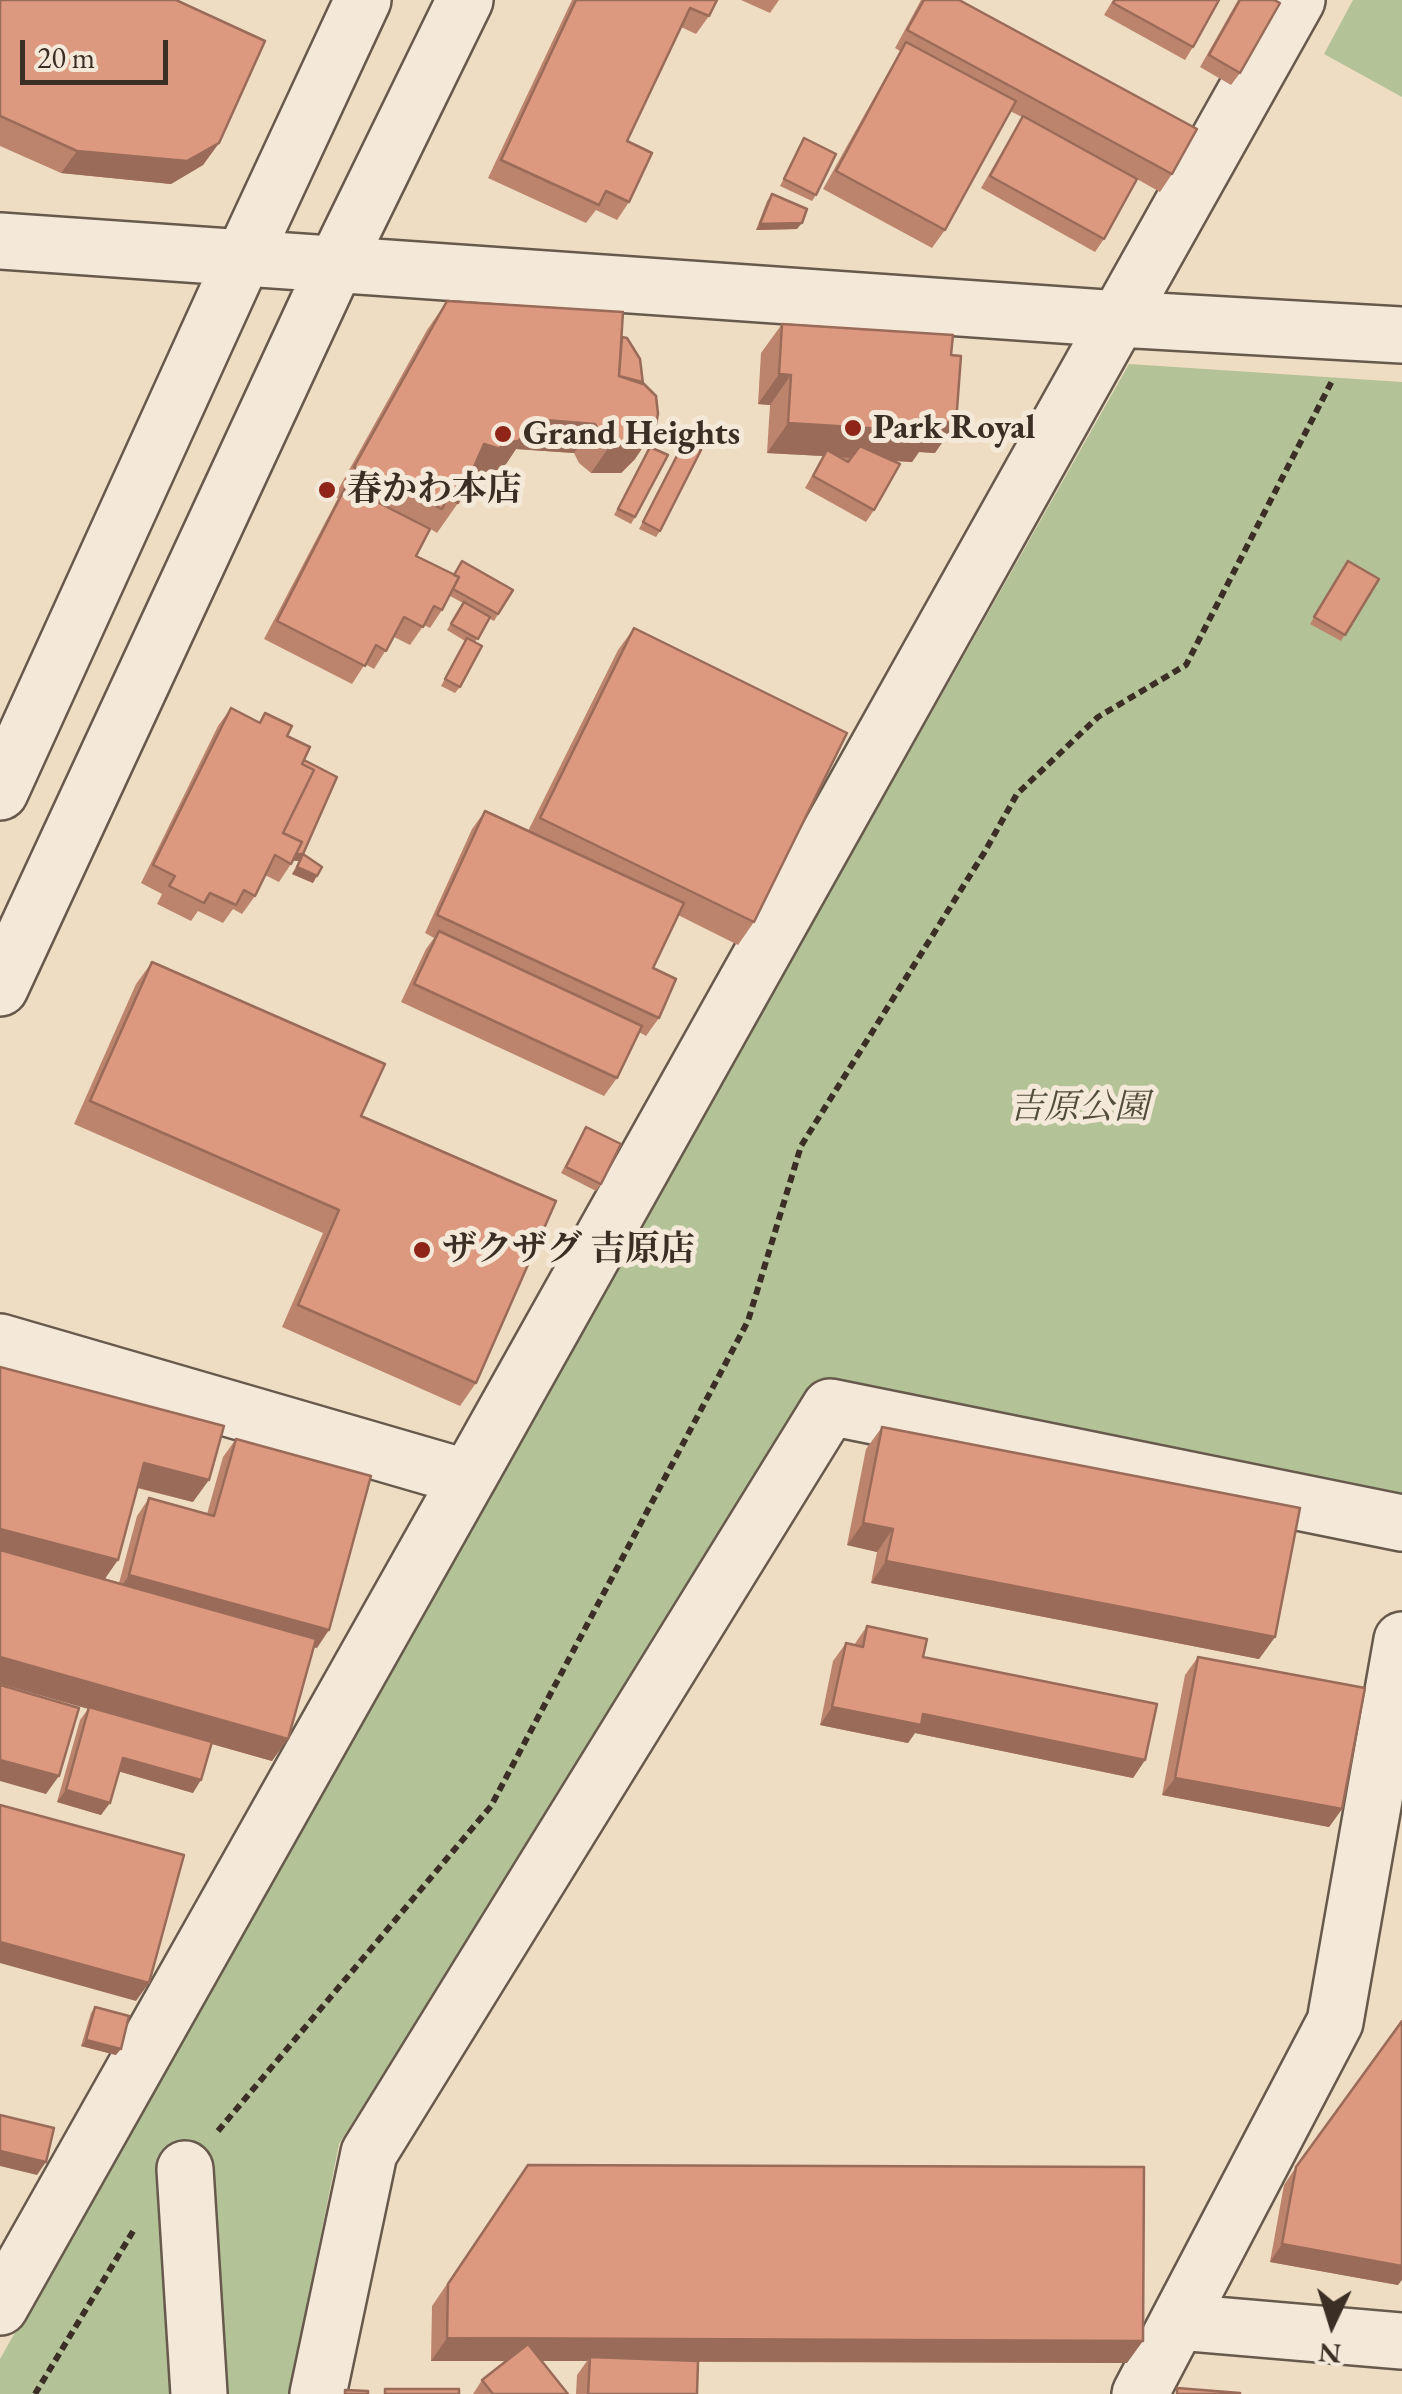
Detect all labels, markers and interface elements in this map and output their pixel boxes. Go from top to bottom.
scale bar [25,20,172,82]
text: 20 m [37,38,95,77]
place label: Park Royal [873,407,1036,449]
place label: Grand Heights [523,413,740,455]
marker: Park Royal [842,417,864,439]
marker: Grand Heights [492,423,514,445]
place label: 春かわ本店 [347,469,522,511]
marker: 春かわ本店 [316,479,338,501]
park label: 吉原公園 [1009,1087,1149,1129]
place label: ザクザグ 吉原店 [442,1229,695,1271]
marker: ザクザグ 吉原店 [411,1239,433,1261]
north arrow [1282,2274,1382,2374]
text: N [1317,2335,1342,2373]

